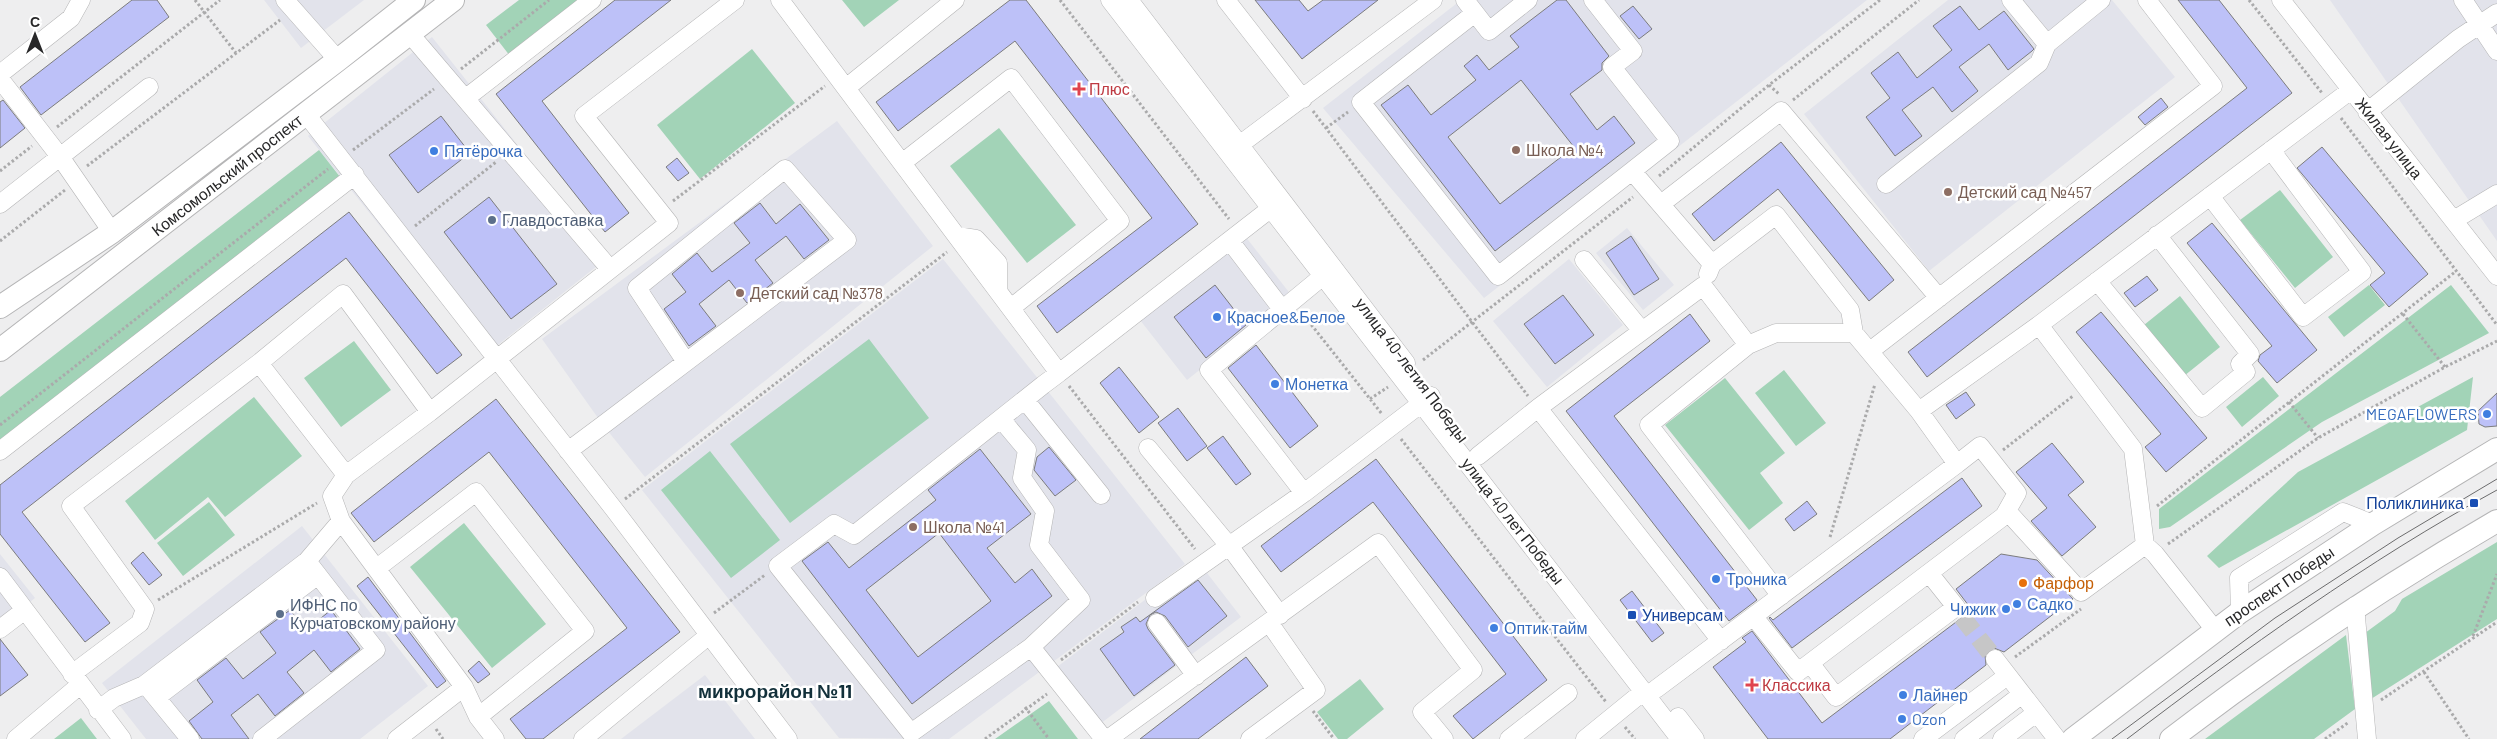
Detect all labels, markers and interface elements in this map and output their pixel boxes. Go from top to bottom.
north arrow [10,10,60,60]
text: С [30,13,40,30]
place label: Плюс [1089,79,1130,98]
marker: Плюс [1073,83,1085,95]
street label: Жилая улица [2352,93,2427,182]
street label: Комсомольский проспект [148,109,306,239]
place label: Школа №4 [1526,140,1604,159]
place label: Пятёрочка [444,141,523,160]
marker: Школа №4 [1510,144,1522,156]
marker: Пятёрочка [428,145,440,157]
place label: Детский сад №457 [1958,182,2092,201]
marker: Детский сад №457 [1942,186,1954,198]
place label: Главдоставка [502,210,603,229]
marker: Главдоставка [486,214,498,226]
place label: Детский сад №378 [750,283,883,302]
marker: Детский сад №378 [734,287,746,299]
street label: улица 40-летия Победы [1352,294,1473,446]
place label: Красное&Белое [1227,307,1346,326]
marker: Красное&Белое [1211,311,1223,323]
place label: Монетка [1285,374,1348,393]
marker: Монетка [1269,378,1281,390]
place label: MEGAFLOWERS [2366,404,2477,423]
marker: MEGAFLOWERS [2481,408,2493,420]
street label: улица 40 лет Победы [1458,454,1569,588]
place label: Поликлиника [2366,493,2464,512]
marker: Поликлиника [2468,497,2480,509]
place label: Школа №41 [923,517,1005,536]
marker: Школа №41 [907,521,919,533]
street label: проспект Победы [2220,542,2337,629]
place label: Троника [1726,569,1787,588]
marker: Троника [1710,573,1722,585]
place label: Фарфор [2033,573,2094,592]
marker: Фарфор [2017,577,2029,589]
place label: Садко [2027,594,2073,613]
place label: ИФНС по Курчатовскому району [290,595,456,632]
marker: Садко [2011,598,2023,610]
place label: Чижик [1950,599,1997,618]
marker: Чижик [2000,603,2012,615]
place label: Универсам [1642,605,1723,624]
marker: ИФНС по Курчатовскому району [274,608,286,620]
marker: Универсам [1626,609,1638,621]
place label: Оптик тайм [1504,618,1588,637]
marker: Оптик тайм [1488,622,1500,634]
place label: Классика [1762,675,1831,694]
district label: микрорайон №11 [698,679,852,702]
marker: Классика [1746,679,1758,691]
place label: Лайнер [1913,685,1968,704]
marker: Лайнер [1897,689,1909,701]
place label: Ozon [1912,709,1946,728]
marker: Ozon [1896,713,1908,725]

